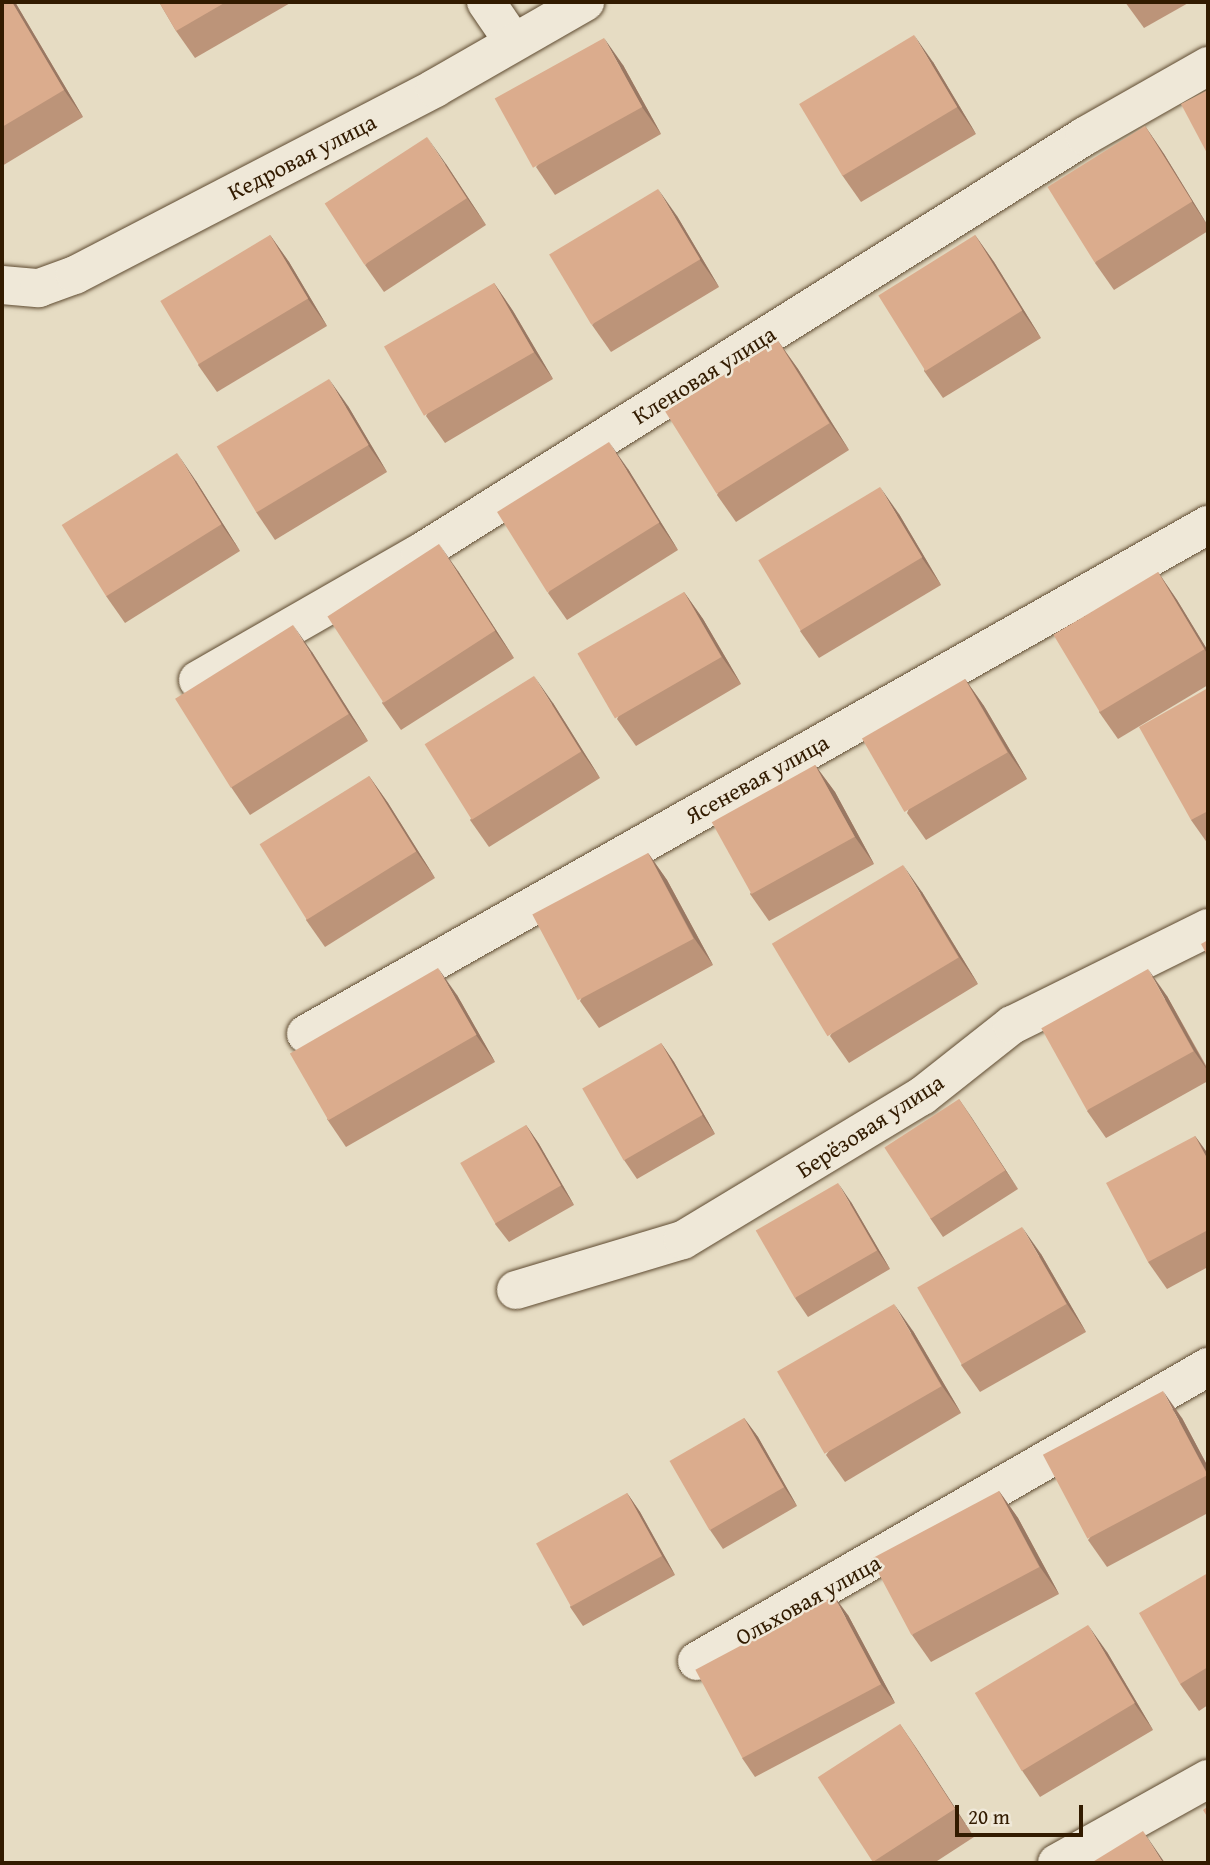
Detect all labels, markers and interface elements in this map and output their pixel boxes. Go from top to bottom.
street label: Кедровая улица [223,108,381,206]
street label: Кленовая улица [627,320,781,430]
street label: Ясеневая улица [681,728,833,830]
street label: Берёзовая улица [791,1068,949,1184]
street label: Ольховая улица [731,1549,885,1651]
scale bar [958,1792,1086,1836]
text: 20 m [968,1801,1010,1832]

